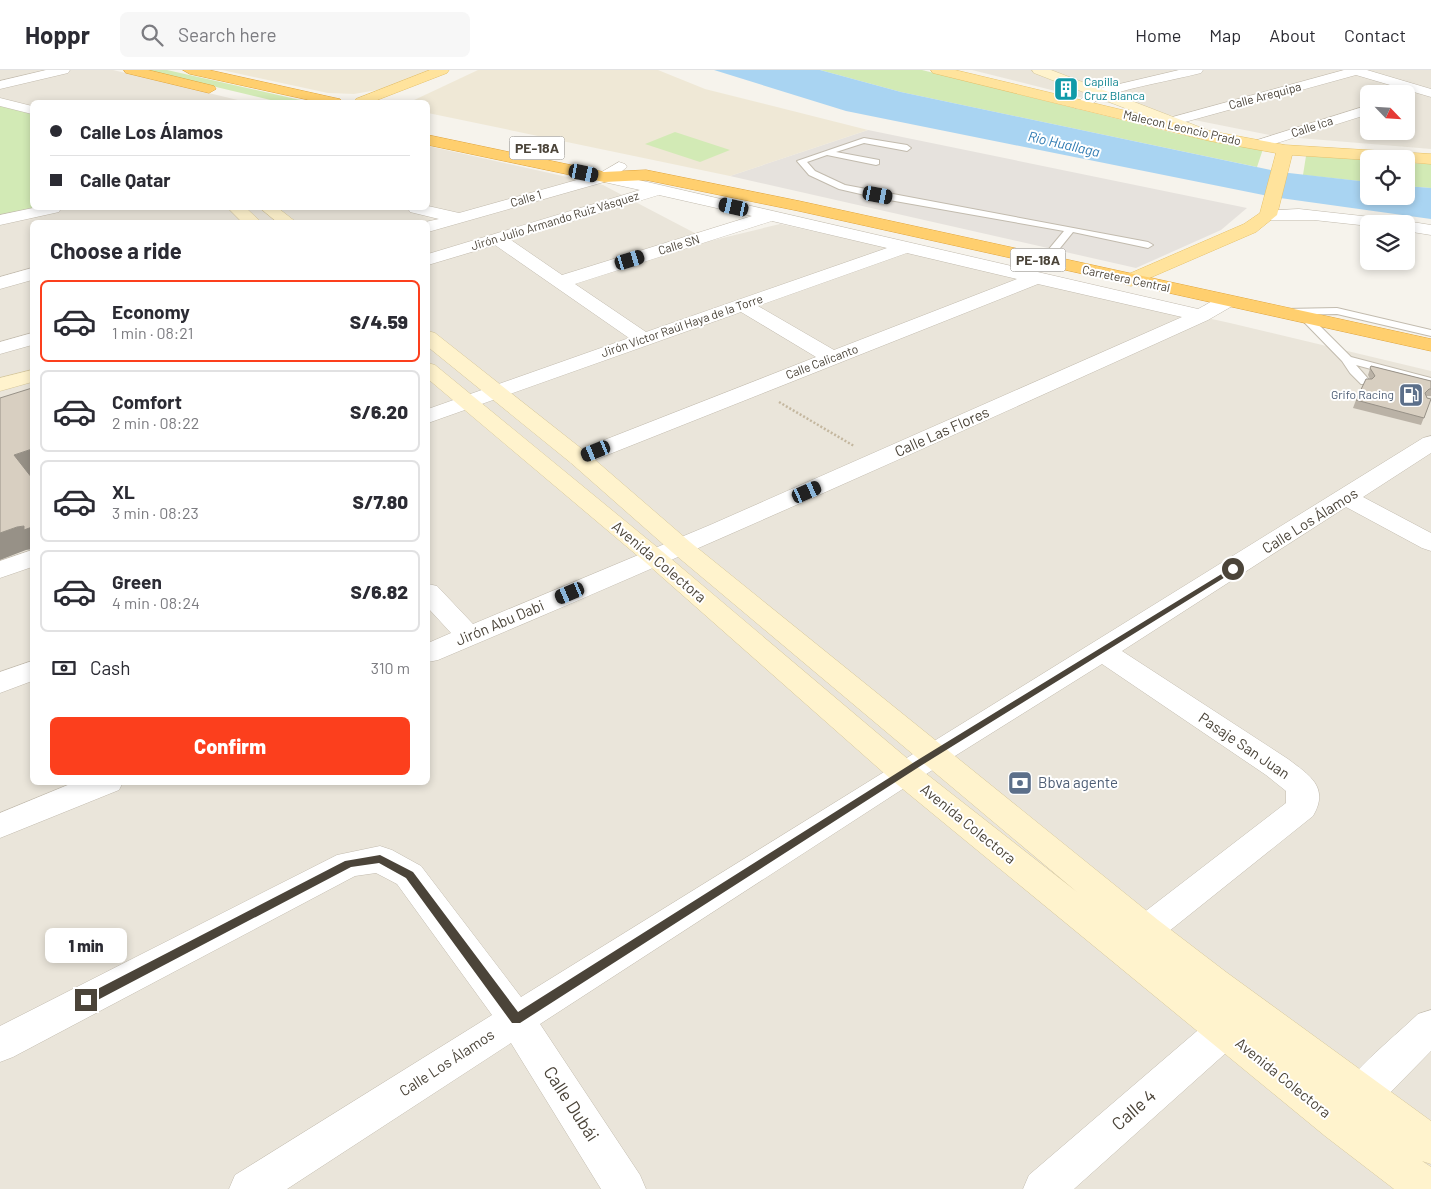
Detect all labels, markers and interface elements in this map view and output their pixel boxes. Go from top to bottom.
search box [120,12,470,57]
text: Hoppr [25,20,90,49]
icon: search [138,21,166,49]
text: Search here [178,23,277,46]
text: Home [1135,24,1181,46]
text: Map [1209,24,1241,46]
text: About [1269,24,1316,46]
text: Contact [1344,24,1406,46]
place label: Capilla Cruz Blanca [1084,74,1145,102]
building icon: Capilla Cruz Blanca [1053,76,1079,102]
street label: Calle Arequipa [1227,79,1303,111]
north arrow [1360,85,1415,140]
map controls [1360,85,1415,270]
street label: Malecon Leoncio Prado [1122,107,1243,147]
street label: Calle Ica [1289,113,1334,139]
text: Calle Los Álamos [80,120,223,143]
water label: Río Huallaga [1027,127,1102,160]
road number: PE-18A [510,136,564,160]
button: locate [1360,150,1415,205]
car [567,163,600,183]
text: Calle Qatar [80,168,171,191]
car [861,185,894,205]
street label: Calle 1 [508,187,543,209]
street label: Jirón Julio Armando Ruiz Vásquez [469,188,640,252]
car [717,196,750,218]
button: layers [1360,215,1415,270]
street label: Calle SN [656,231,701,257]
text: Choose a ride [50,237,182,263]
car [613,248,646,272]
road number: PE-18A [1010,248,1066,272]
street label: Carretera Central [1081,262,1171,294]
street label: Jirón Víctor Raúl Haya de la Torre [599,291,764,359]
icon: car [52,299,97,344]
text: Economy [112,300,190,323]
text: S/4.59 [350,310,408,333]
text: 1 min · 08:21 [112,323,193,342]
street label: Calle Calicanto [783,341,860,381]
fuel station icon: Grifo Racing [1398,382,1424,408]
place label: Grifo Racing [1331,387,1394,401]
icon: car [52,389,97,434]
text: Comfort [112,390,182,413]
text: S/6.20 [350,400,408,423]
street label: Calle Las Flores [892,402,992,460]
text: 2 min · 08:22 [112,413,199,432]
car [579,438,612,464]
icon: car [52,479,97,524]
car [790,479,823,505]
text: XL [112,480,135,503]
street label: Calle Los Álamos [1258,484,1361,557]
text: S/7.80 [353,490,408,513]
text: 3 min · 08:23 [112,503,199,522]
street label: Avenida Colectora [609,517,710,606]
route start [1222,558,1244,580]
icon: car [52,569,97,614]
text: Green [112,570,162,593]
text: S/6.82 [351,580,408,603]
car [553,580,586,606]
text: 4 min · 08:24 [112,593,200,612]
street label: Jirón Abu Dabi [453,595,546,649]
icon: cash [50,654,78,682]
text: Cash [90,656,131,679]
text: 310 m [371,658,410,677]
street label: Pasaje San Juan [1196,708,1294,782]
button: Confirm [50,717,410,775]
bank icon: Bbva agente [1007,770,1033,796]
place label: Bbva agente [1038,773,1118,791]
street label: Avenida Colectora [917,779,1020,867]
callout: 1 min [45,928,127,962]
text: 1 min [68,936,104,955]
route end [75,989,97,1011]
street label: Calle Los Álamos [396,1025,497,1099]
street label: Avenida Colectora [1232,1033,1335,1121]
street label: Calle Dubái [539,1062,604,1145]
street label: Calle 4 [1107,1084,1160,1134]

